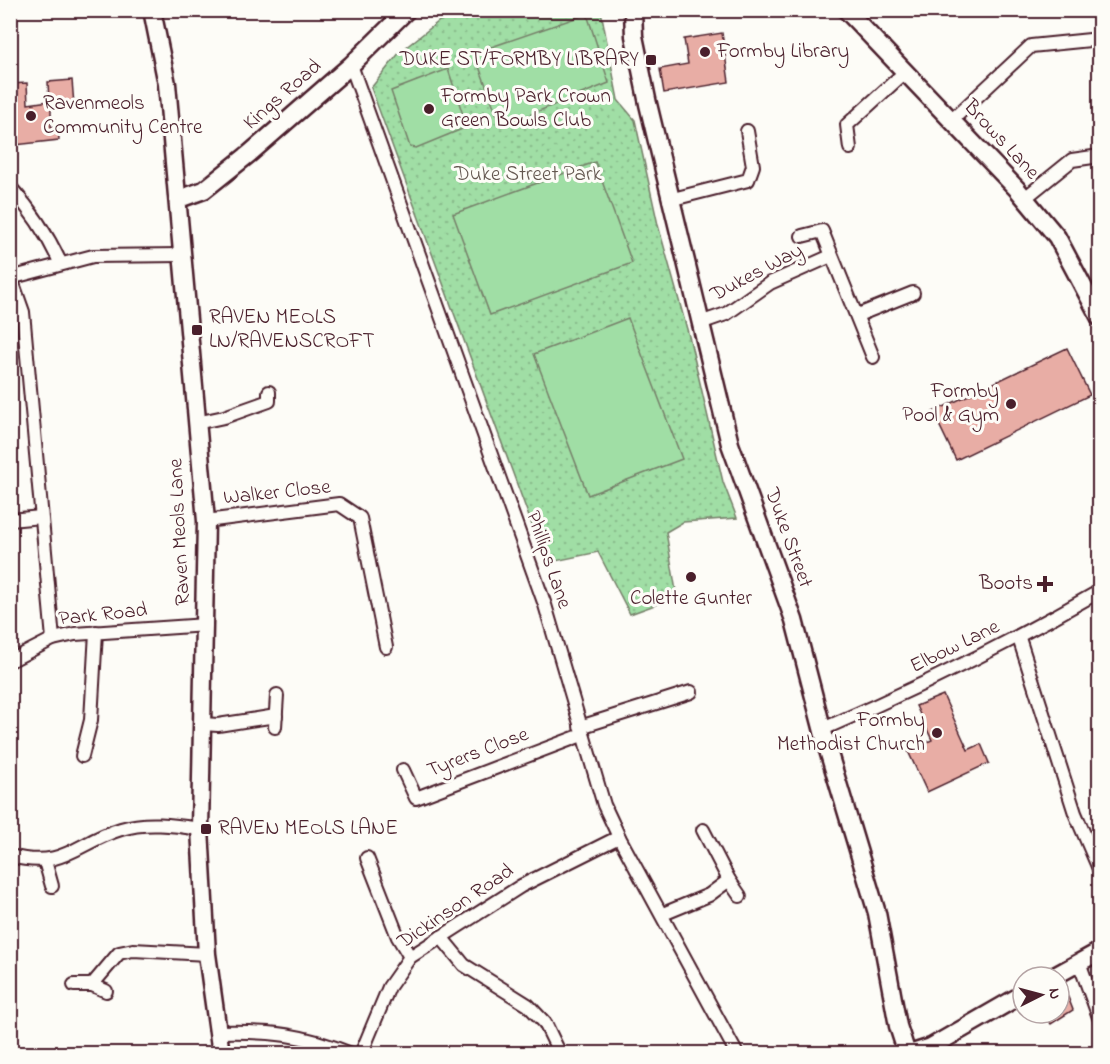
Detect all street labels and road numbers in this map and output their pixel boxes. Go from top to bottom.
street label: Kings Road [237,52,330,139]
street label: Brows Lane [955,92,1047,187]
street label: Dukes Way [704,236,810,312]
street label: Raven Meols Lane [161,457,199,606]
street label: Walker Close [222,472,333,514]
street label: Duke Street [756,483,820,592]
street label: Phillips Lane [517,507,579,614]
street label: Park Road [57,595,149,635]
street label: Elbow Lane [905,612,1005,682]
street label: Tyrers Close [423,720,534,788]
street label: Dickinson Road [391,857,520,958]

